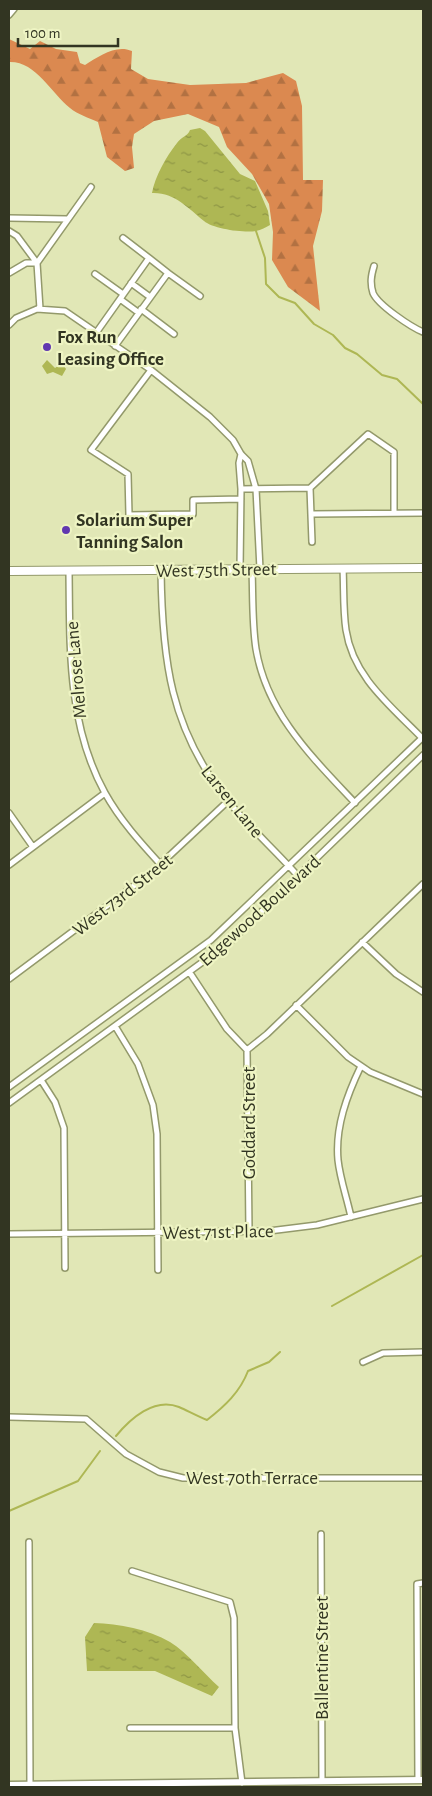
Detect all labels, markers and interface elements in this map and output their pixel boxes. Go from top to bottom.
scale bar [18,15,118,47]
text: 100 m [25,26,60,41]
place label: Fox Run Leasing Office [57,328,164,369]
marker: Fox Run Leasing Office [41,341,53,353]
place label: Solarium Super Tanning Salon [76,511,193,552]
marker: Solarium Super Tanning Salon [60,524,72,536]
street label: West 75th Street [155,560,277,581]
street label: Melrose Lane [63,620,90,719]
street label: Larsen Lane [197,762,266,842]
street label: West 73rd Street [70,851,176,940]
street label: Edgewood Boulevard [196,852,324,970]
street label: Goddard Street [240,1067,259,1179]
street label: West 71st Place [162,1222,274,1243]
street label: West 70th Terrace [186,1469,318,1488]
street label: Ballentine Street [313,1596,332,1720]

